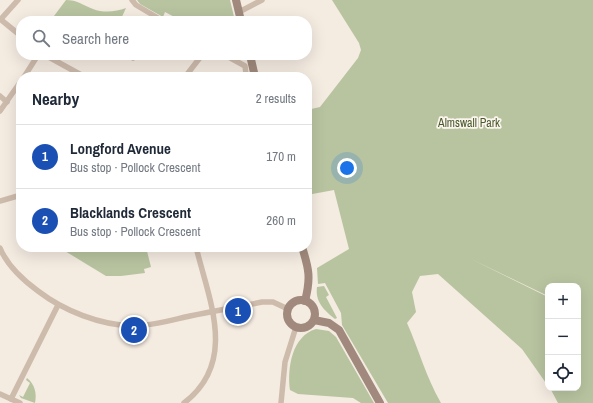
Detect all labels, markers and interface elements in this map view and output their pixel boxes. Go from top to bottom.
search box [16,16,312,60]
icon: search [30,27,52,49]
text: Search here [62,28,129,49]
text: Nearby [32,87,79,110]
text: 2 results [256,90,296,107]
park label: Almswall Park [437,115,500,131]
text: Longford Avenue [70,138,171,159]
text: 1 [42,148,48,165]
text: 170 m [266,148,296,165]
your location [337,158,357,178]
text: Bus stop · Pollock Crescent [70,159,200,176]
text: Blacklands Crescent [70,202,191,223]
text: 2 [42,212,48,229]
text: 260 m [266,212,296,229]
text: Bus stop · Pollock Crescent [70,223,200,240]
map controls [545,283,581,391]
button: + [545,283,581,319]
pin: 1 [225,296,251,326]
pin: 2 [121,315,147,345]
button: − [545,319,581,355]
button: locate [545,355,581,391]

